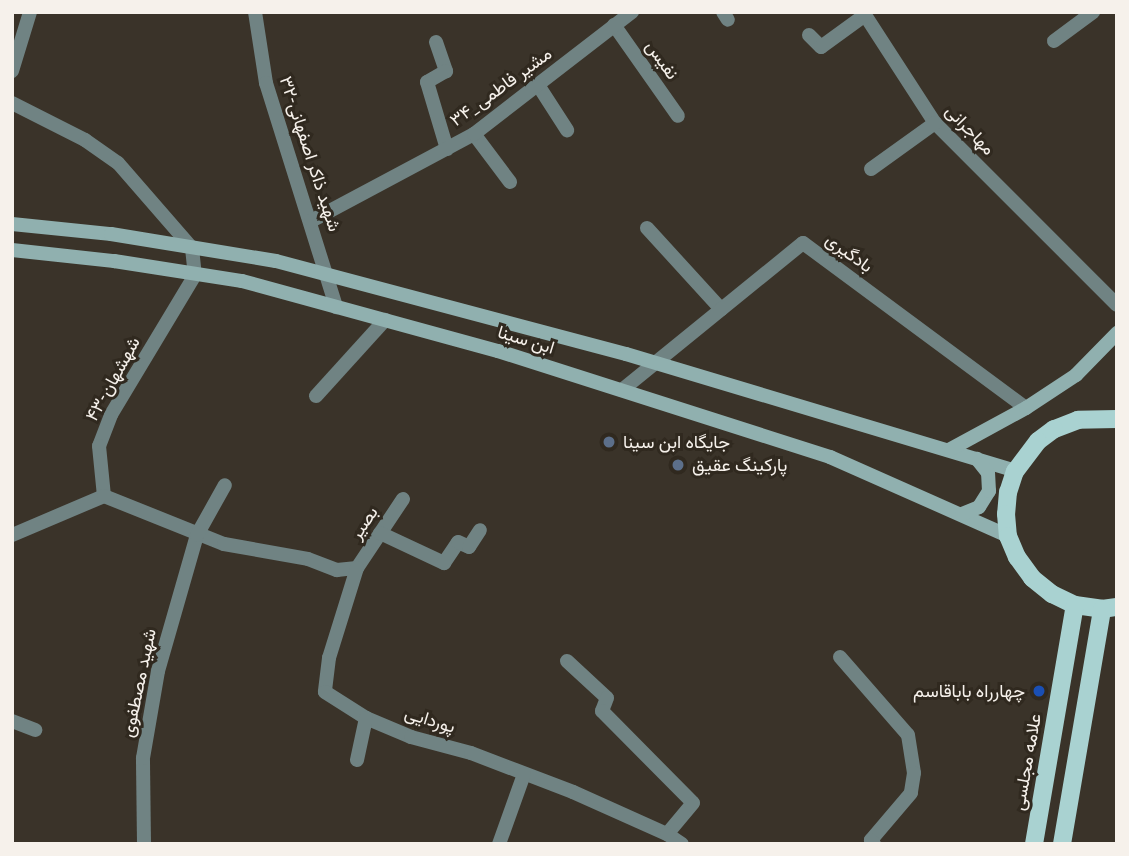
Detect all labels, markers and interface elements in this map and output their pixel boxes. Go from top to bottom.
street label: نفیس [641,36,683,84]
street label: ۳۴_مشیر فاطمی [446,43,556,131]
street label: ۳۲-شهید ذاکر اصفهانی [275,74,345,234]
street label: مهاجرانی [941,100,999,160]
street label: بادگیری [821,229,877,277]
street label: ابن سینا [495,321,557,359]
street label: ۴۳-شهشهان [81,333,145,425]
place label: جایگاه ابن سینا [623,431,730,453]
marker: جایگاه ابن سینا [601,434,617,450]
place label: پارکینگ عقیق [692,454,787,476]
marker: پارکینگ عقیق [670,457,686,473]
street label: بصیر [345,503,383,543]
street label: شهید مصطفوی [117,627,161,739]
place label: چهارراه باباقاسم [913,680,1025,702]
marker: چهارراه باباقاسم [1031,683,1047,699]
street label: پوردایی [402,702,458,738]
street label: علامه مجلسی [1008,712,1046,812]

